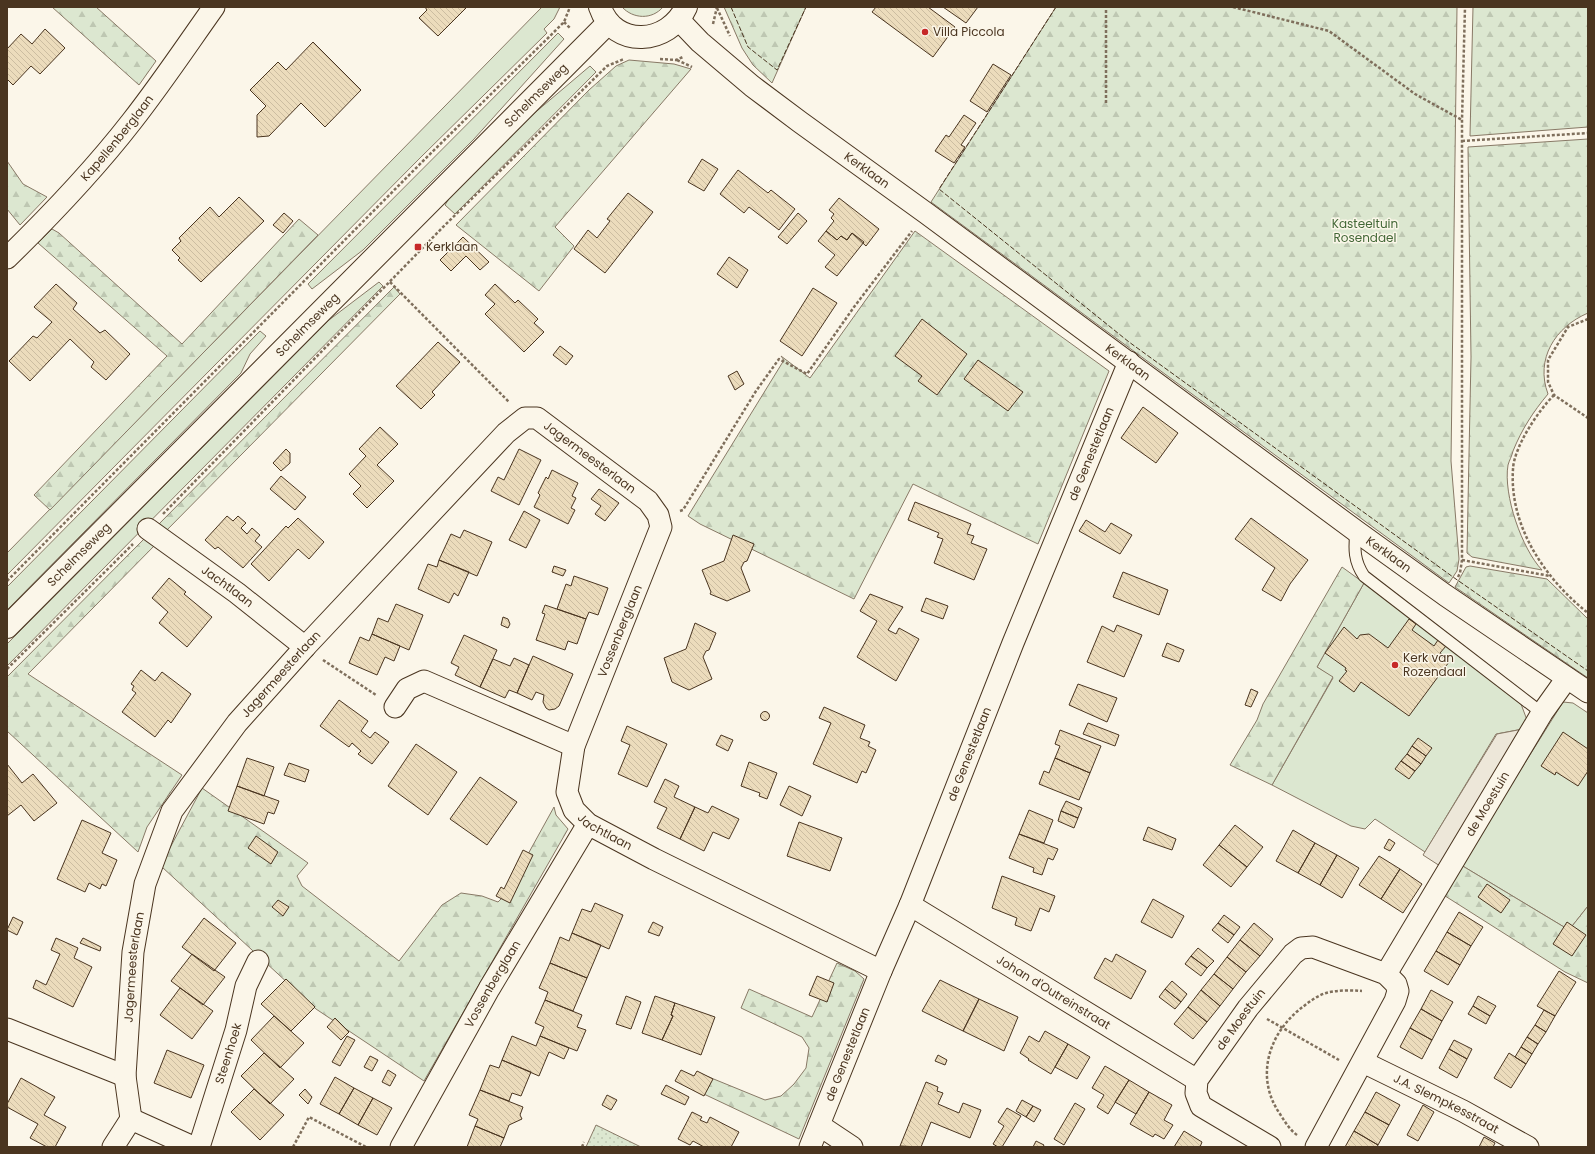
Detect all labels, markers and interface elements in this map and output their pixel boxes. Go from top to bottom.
place label: Villa Piccola [933,23,1005,40]
marker: Villa Piccola [920,27,930,37]
street label: Schelmseweg [500,59,571,131]
street label: Kapellenberglaan [76,91,157,185]
street label: Kerklaan [841,148,893,192]
park label: Kasteeltuin Rosendael [1332,215,1398,246]
place label: Kerklaan [426,238,478,255]
marker: Kerklaan [413,242,423,252]
street label: Schelmseweg [271,289,343,360]
street label: Kerklaan [1102,340,1154,384]
street label: de Genestetlaan [1064,404,1118,503]
street label: Jagermeesterlaan [540,417,640,497]
street label: Schelmseweg [43,519,114,590]
street label: Kerklaan [1363,532,1415,576]
street label: Jachtlaan [198,561,257,611]
street label: Vossenberglaan [593,582,646,680]
street label: Jagermeesterlaan [237,627,324,721]
place label: Kerk van Rozendaal [1403,649,1466,680]
marker: Kerk van Rozendaal [1390,660,1400,670]
street label: de Genestetlaan [943,704,995,804]
street label: de Moestuin [1461,768,1513,840]
street label: Jachtlaan [574,809,635,854]
street label: Jagermeesterlaan [119,910,148,1023]
street label: Vossenberglaan [460,937,524,1031]
street label: Johan d'Outreinstraat [993,951,1114,1033]
street label: de Moestuin [1212,984,1269,1053]
street label: de Genestetlaan [820,1004,874,1104]
street label: Steenhoek [210,1021,245,1086]
street label: J.A. Slempkesstraat [1391,1069,1502,1137]

